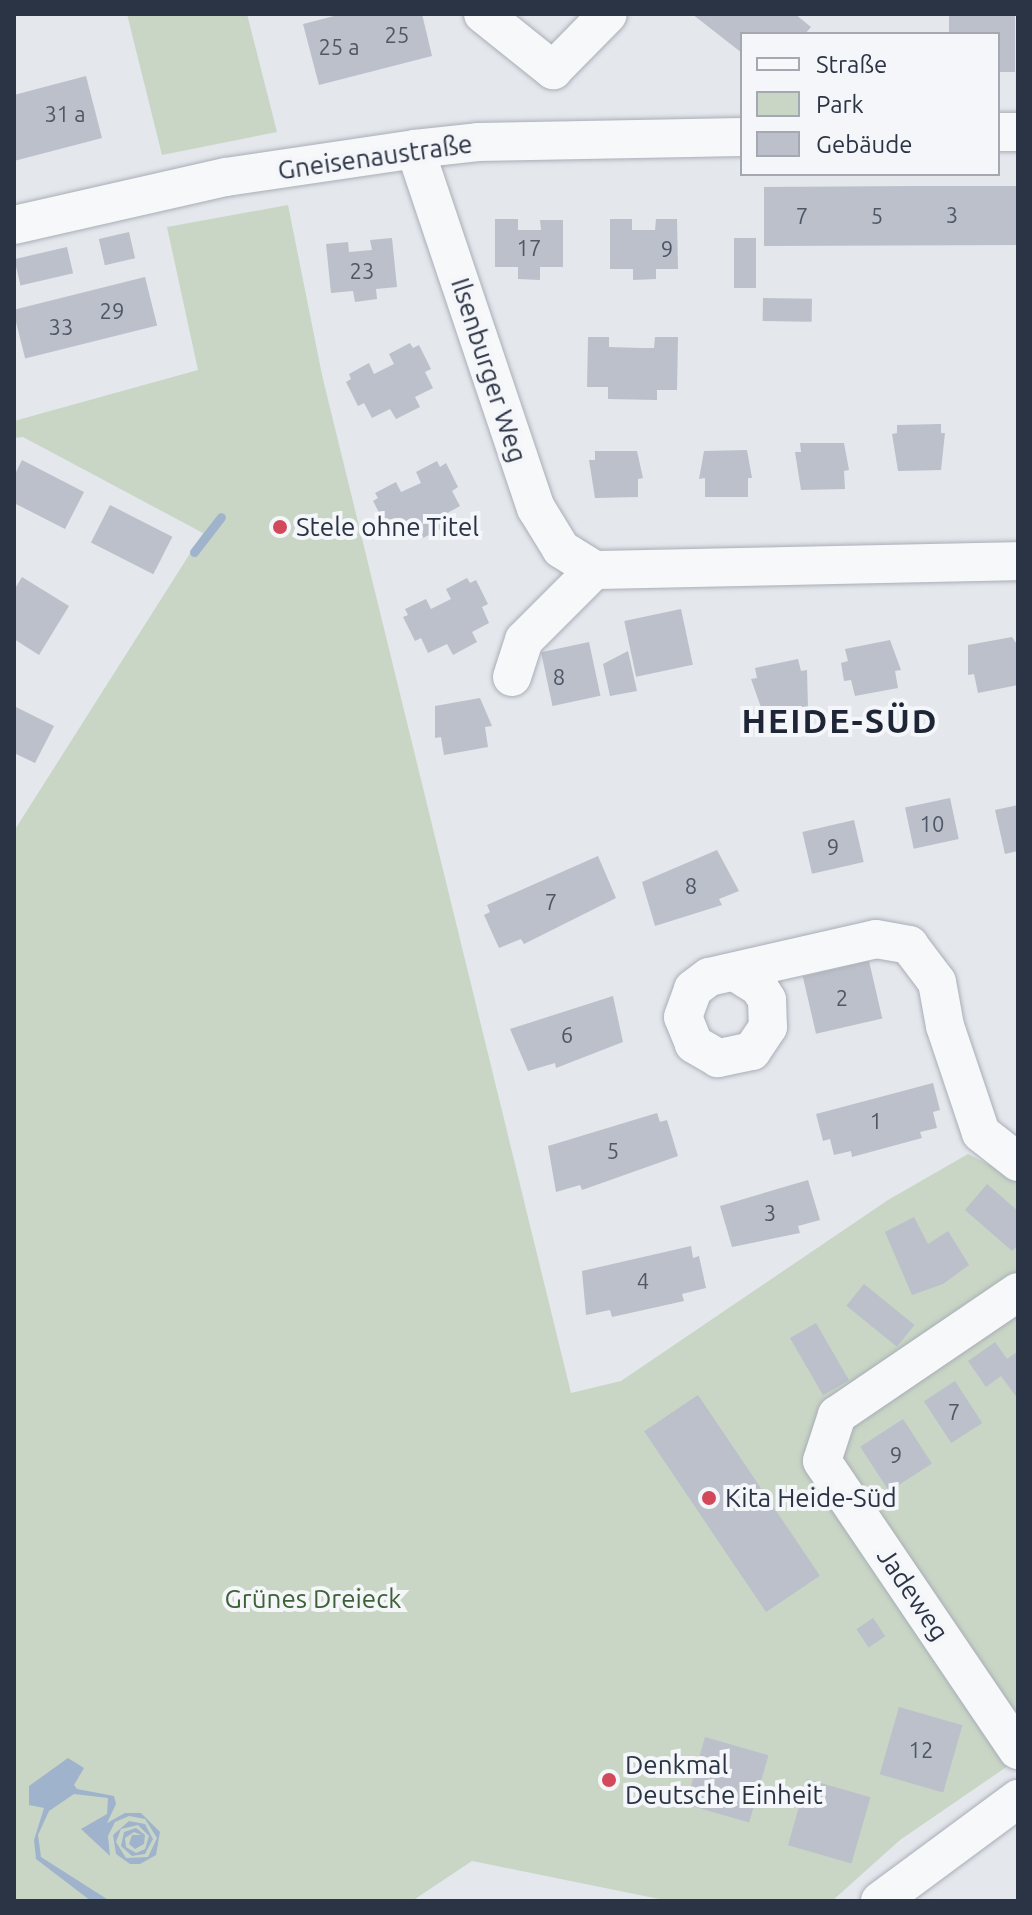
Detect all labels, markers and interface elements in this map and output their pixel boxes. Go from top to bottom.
house number: 25 [385,22,409,48]
legend [740,32,1000,176]
house number: 25 a [318,34,360,60]
text: Straße [816,51,887,78]
text: Park [816,91,864,118]
house number: 31 a [44,101,86,127]
street label: Gneisenaustraße [276,128,474,186]
text: Gebäude [816,131,913,158]
house number: 3 [946,202,958,228]
house number: 7 [796,203,808,229]
house number: 5 [871,203,883,229]
house number: 17 [517,235,541,261]
house number: 9 [661,236,673,262]
house number: 23 [350,258,374,284]
street label: Ilsenburger Weg [445,274,533,466]
house number: 29 [100,298,124,324]
house number: 33 [49,314,73,340]
place label: Stele ohne Titel [296,511,479,543]
marker: Stele ohne Titel [271,518,289,536]
house number: 8 [553,664,565,690]
district label: HEIDE-SÜD [741,701,939,741]
house number: 10 [920,811,944,837]
house number: 9 [827,834,839,860]
house number: 8 [685,873,697,899]
house number: 7 [545,889,557,915]
house number: 2 [836,985,848,1011]
house number: 6 [561,1022,573,1048]
house number: 1 [870,1108,882,1134]
house number: 5 [607,1138,619,1164]
house number: 3 [764,1200,776,1226]
house number: 4 [637,1268,649,1294]
house number: 7 [948,1399,960,1425]
house number: 9 [890,1442,902,1468]
place label: Kita Heide-Süd [725,1482,897,1514]
marker: Kita Heide-Süd [700,1489,718,1507]
street label: Jadeweg [871,1542,955,1646]
park label: Grünes Dreieck [225,1583,401,1615]
house number: 12 [909,1737,933,1763]
place label: Denkmal Deutsche Einheit [625,1749,823,1810]
marker: Denkmal Deutsche Einheit [600,1771,618,1789]

